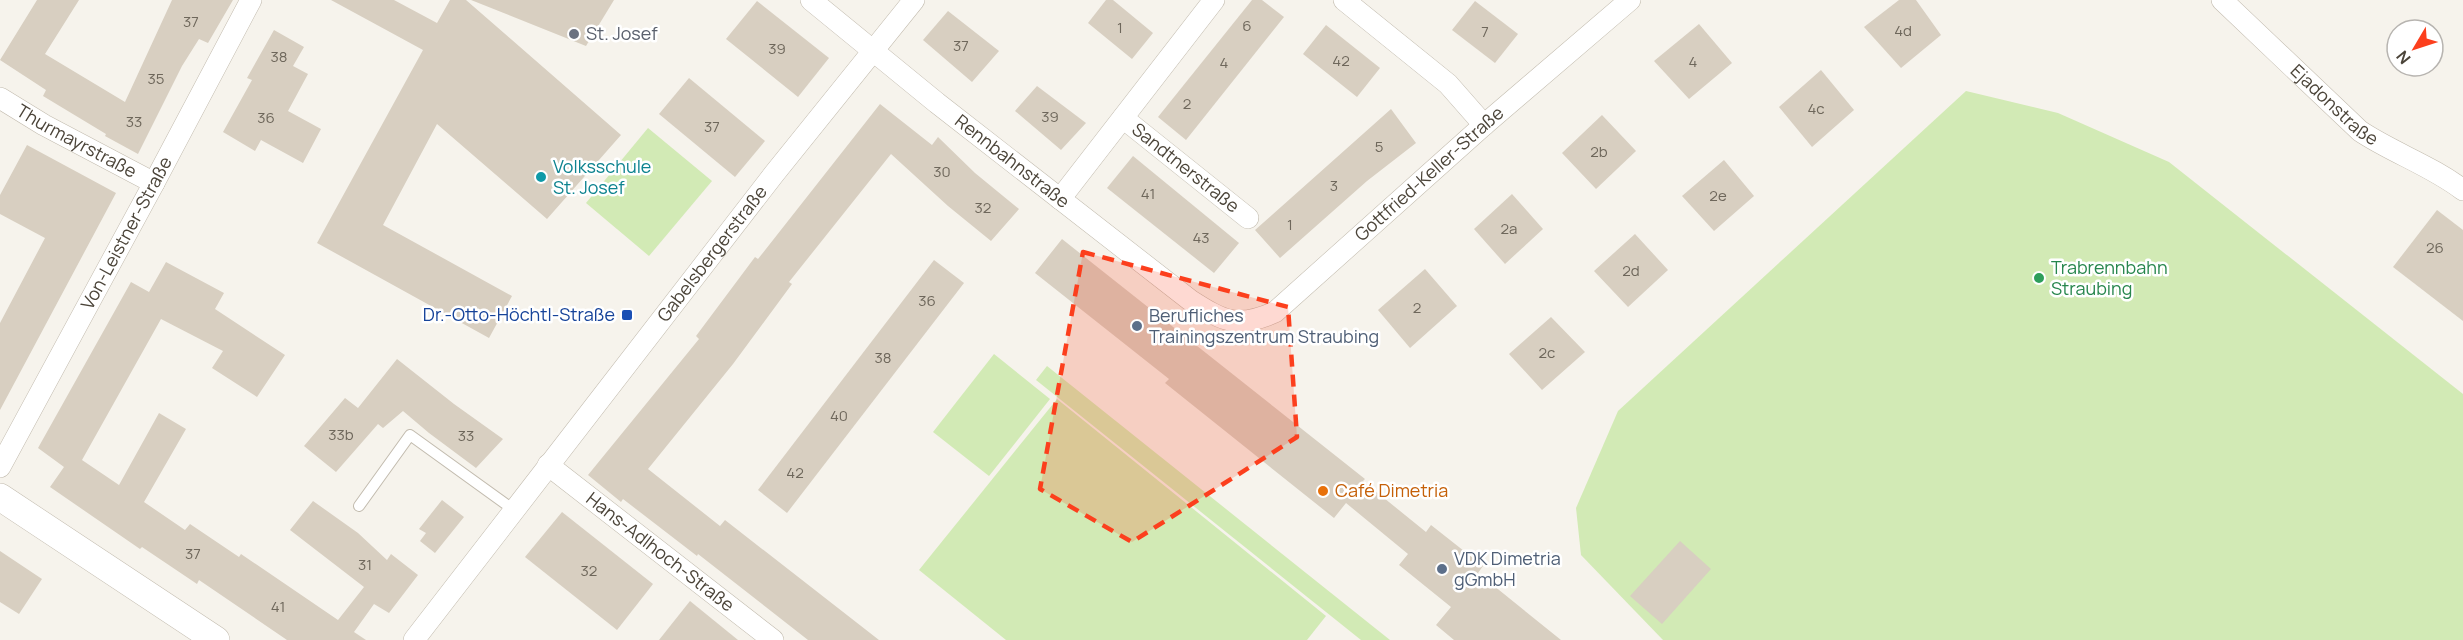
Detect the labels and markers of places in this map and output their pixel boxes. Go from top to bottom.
place label: St. Josef [586,21,658,45]
marker: St. Josef [567,27,581,41]
place label: Volksschule St. Josef [553,154,651,199]
marker: Volksschule St. Josef [534,170,548,184]
place label: Trabrennbahn Straubing [2051,255,2168,300]
marker: Trabrennbahn Straubing [2032,271,2046,285]
place label: Dr.-Otto-Höchtl-Straße [423,302,615,326]
place label: Berufliches Trainingszentrum Straubing [1149,303,1379,348]
marker: Dr.-Otto-Höchtl-Straße [620,308,634,322]
marker: Berufliches Trainingszentrum Straubing [1130,319,1144,333]
place label: Café Dimetria [1335,478,1448,502]
marker: Café Dimetria [1316,484,1330,498]
place label: VDK Dimetria gGmbH [1454,546,1561,591]
marker: VDK Dimetria gGmbH [1435,562,1449,576]

